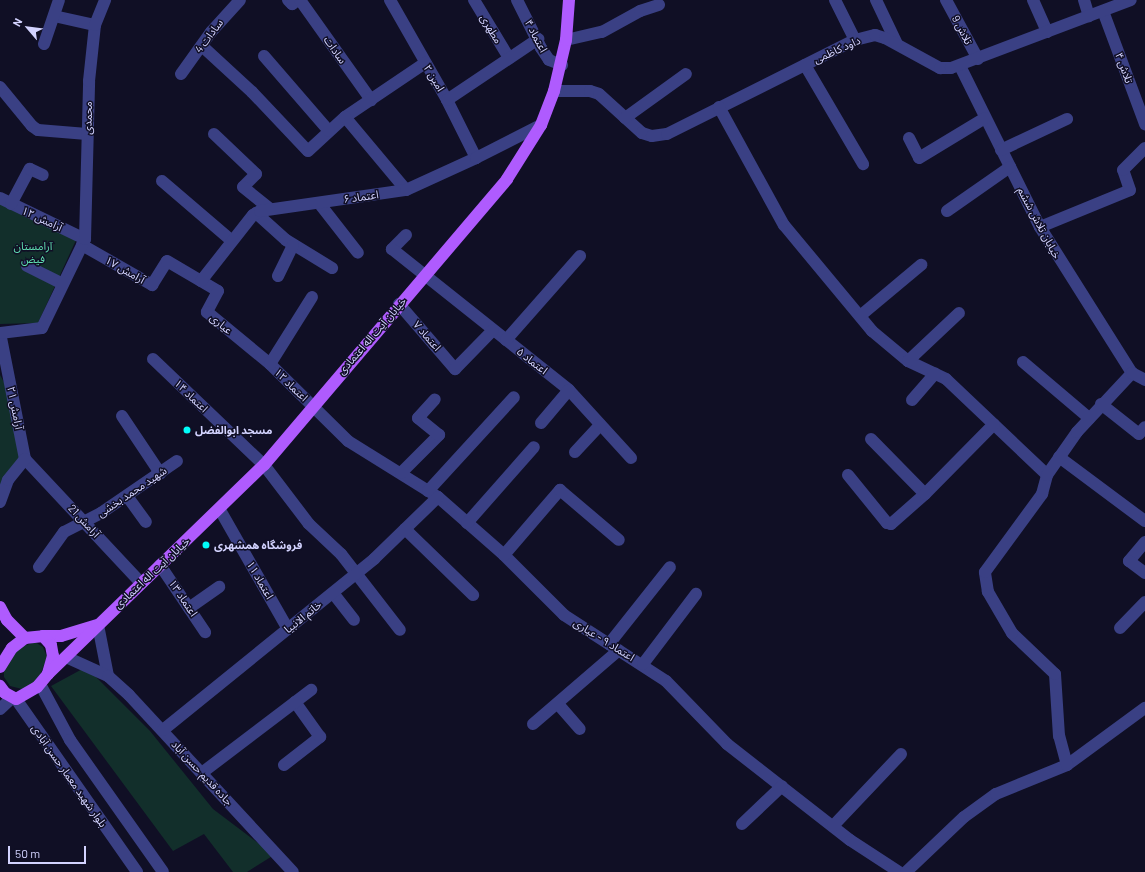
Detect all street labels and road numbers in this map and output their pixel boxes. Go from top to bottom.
street label: مطهری [477,12,505,46]
street label: تلاش 9 [949,13,975,47]
street label: سادات 4 [192,17,226,55]
street label: اعتماد ۴ [522,17,550,55]
street label: سادات [321,34,349,66]
street label: داود کاظمی [812,34,862,66]
street label: تلاش ۴ [1112,51,1136,85]
street label: امین ۲ [421,62,447,94]
street label: محمدی [81,101,95,135]
street label: خیابان تلاش ششم [1015,185,1063,261]
street label: اعتماد ۶ [342,188,380,206]
street label: آرامش ۱۲ [20,204,64,234]
street label: آرامش ۱۷ [103,253,147,287]
street label: خیابان آیت اله اعتمادی [335,295,409,377]
street label: عیاری [207,311,235,337]
street label: اعتماد ۷ [410,318,444,354]
street label: اعتماد ۵ [514,345,550,377]
street label: اعتماد ۱۲ [271,366,311,404]
street label: اعتماد ۱۴ [171,377,211,415]
street label: آرامش ۲۱ [4,385,26,431]
street label: شهید محمد بخشی [95,464,169,520]
street label: آرامش 21 [65,502,103,540]
street label: خیابان آیت اله اعتمادی [112,535,192,611]
street label: اعتماد ۱۱ [244,559,276,601]
street label: اعتماد ۱۳ [166,577,200,619]
street label: خاتم الانبیا [282,598,324,636]
street label: اعتماد ۹ - عیاری [571,616,637,664]
street label: بلوار شهید معمار حسن آبادی [28,722,110,830]
street label: جاده قدیم حسن آباد [169,738,235,808]

